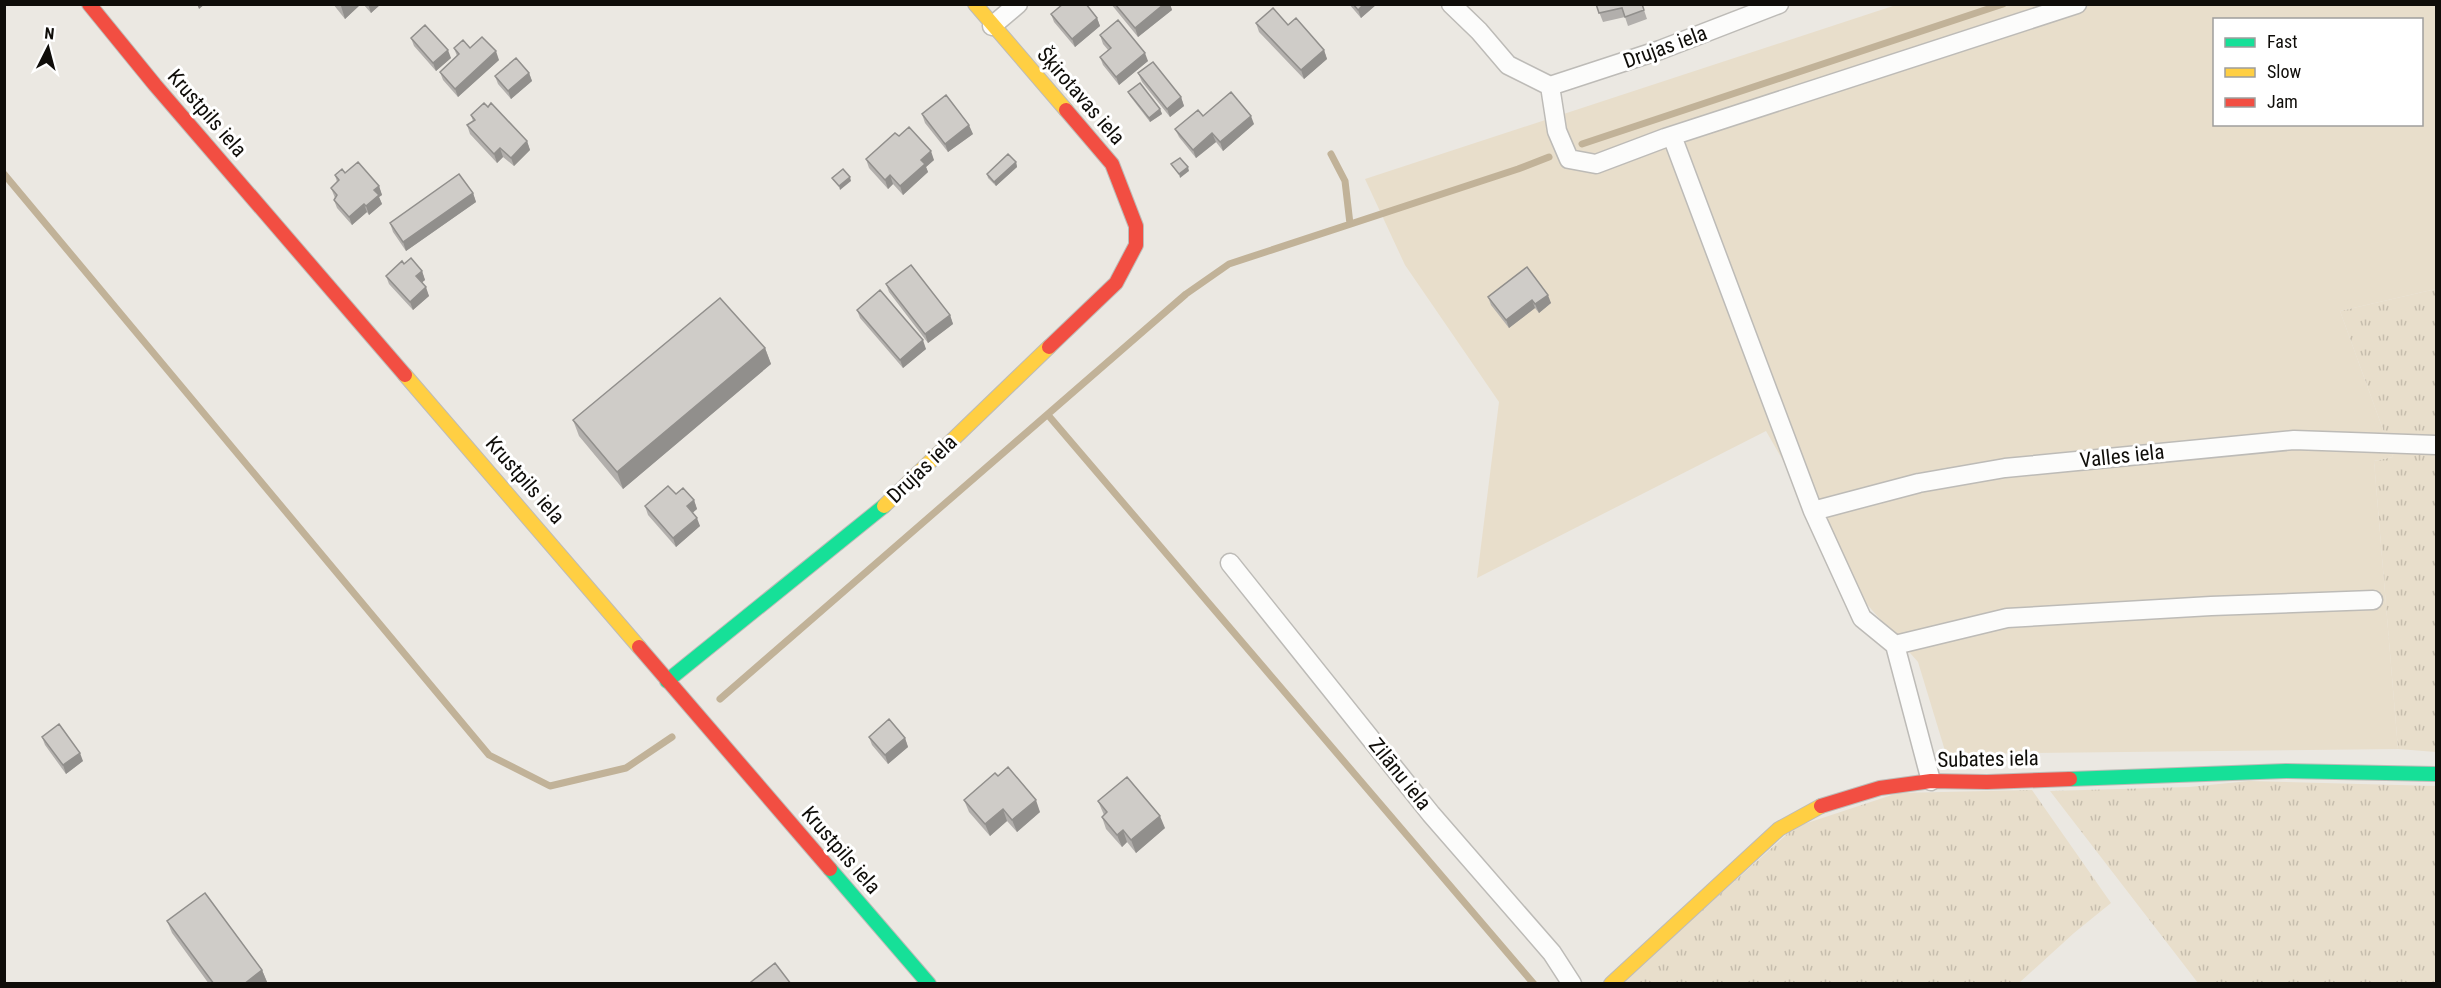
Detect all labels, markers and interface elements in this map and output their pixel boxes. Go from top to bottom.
north arrow [18,18,78,78]
legend [2213,18,2423,126]
street label: Drujas iela [1620,21,1710,73]
text: N [44,24,55,44]
text: Fast [2267,31,2298,52]
street label: Šķirotavas iela [1032,43,1130,149]
text: Slow [2267,61,2302,82]
street label: Krustpils iela [163,64,251,162]
text: Jam [2267,91,2298,112]
street label: Drujas iela [882,430,962,508]
street label: Krustpils iela [481,431,569,529]
street label: Valles iela [2079,440,2165,472]
street label: Zilānu iela [1364,733,1436,815]
street label: Subates iela [1937,746,2039,772]
street label: Krustpils iela [797,801,885,899]

